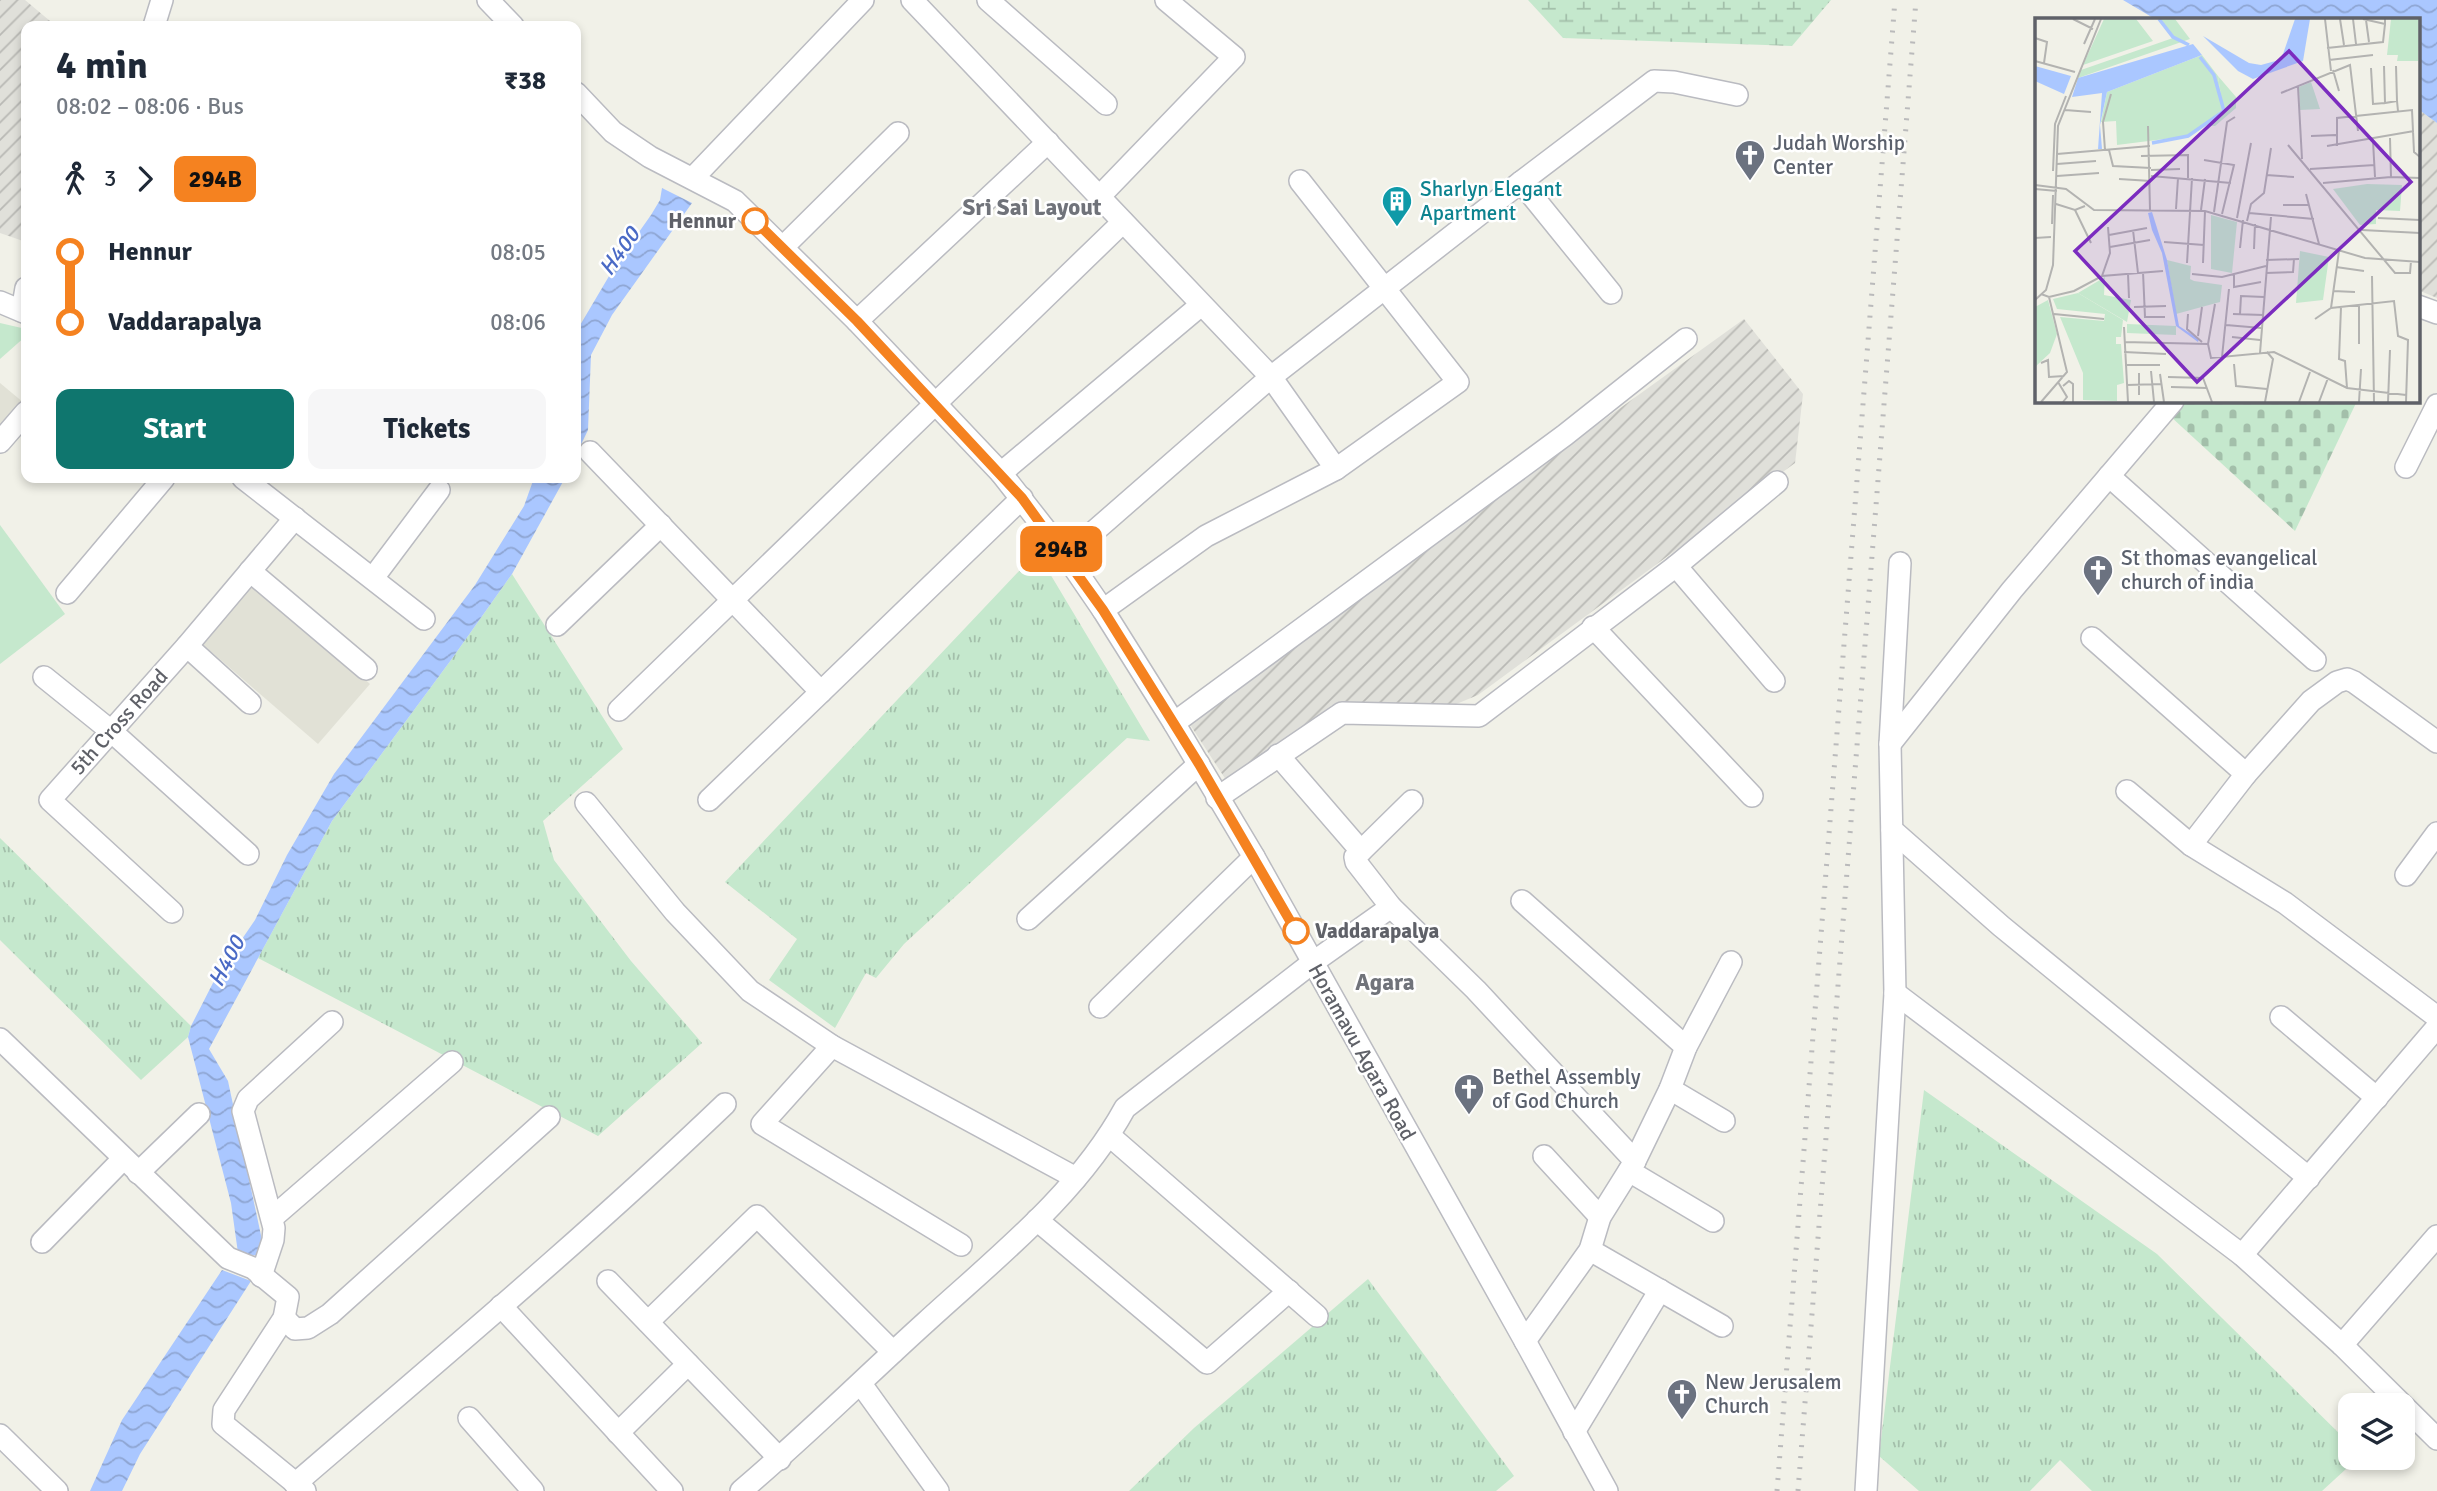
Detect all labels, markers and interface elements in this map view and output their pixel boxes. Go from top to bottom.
inset map [2035,18,2420,402]
text: 4 min [56,42,148,89]
text: ₹38 [504,65,546,97]
text: 08:02 – 08:06 · Bus [56,92,244,121]
place label: Judah Worship Center [1773,130,1905,180]
church icon: Judah Worship Center [1733,138,1767,182]
icon: walk [56,160,94,198]
icon: forward [126,160,164,198]
text: 3 [104,164,116,193]
text: 294B [188,164,242,194]
place label: Sharlyn Elegant Apartment [1420,176,1562,226]
building icon: Sharlyn Elegant Apartment [1380,184,1414,228]
district label: Sri Sai Layout [963,193,1102,222]
place label: Hennur [668,208,737,234]
marker: Hennur [742,208,768,234]
water label: H400 [592,220,647,281]
text: Hennur [108,236,192,268]
text: 08:05 [490,238,546,267]
text: Vaddarapalya [108,306,262,338]
text: 08:06 [490,308,546,337]
button: Start [56,389,294,469]
button: Tickets [308,389,546,469]
line badge: 294B [1012,526,1110,572]
text: 294B [1034,534,1088,564]
place label: St thomas evangelical church of india [2121,545,2318,595]
church icon: St thomas evangelical church of india [2081,553,2115,597]
street label: 5th Cross Road [65,664,173,780]
marker: Vaddarapalya [1283,918,1309,944]
place label: Vaddarapalya [1315,918,1440,944]
water label: H400 [202,930,252,991]
street label: Horamavu Agara Road [1303,959,1421,1145]
district label: Agara [1355,968,1415,997]
place label: Bethel Assembly of God Church [1492,1064,1641,1114]
church icon: Bethel Assembly of God Church [1452,1072,1486,1116]
place label: New Jerusalem Church [1705,1369,1842,1419]
church icon: New Jerusalem Church [1665,1377,1699,1421]
map controls [2338,1393,2415,1470]
button: layers [2338,1393,2415,1470]

